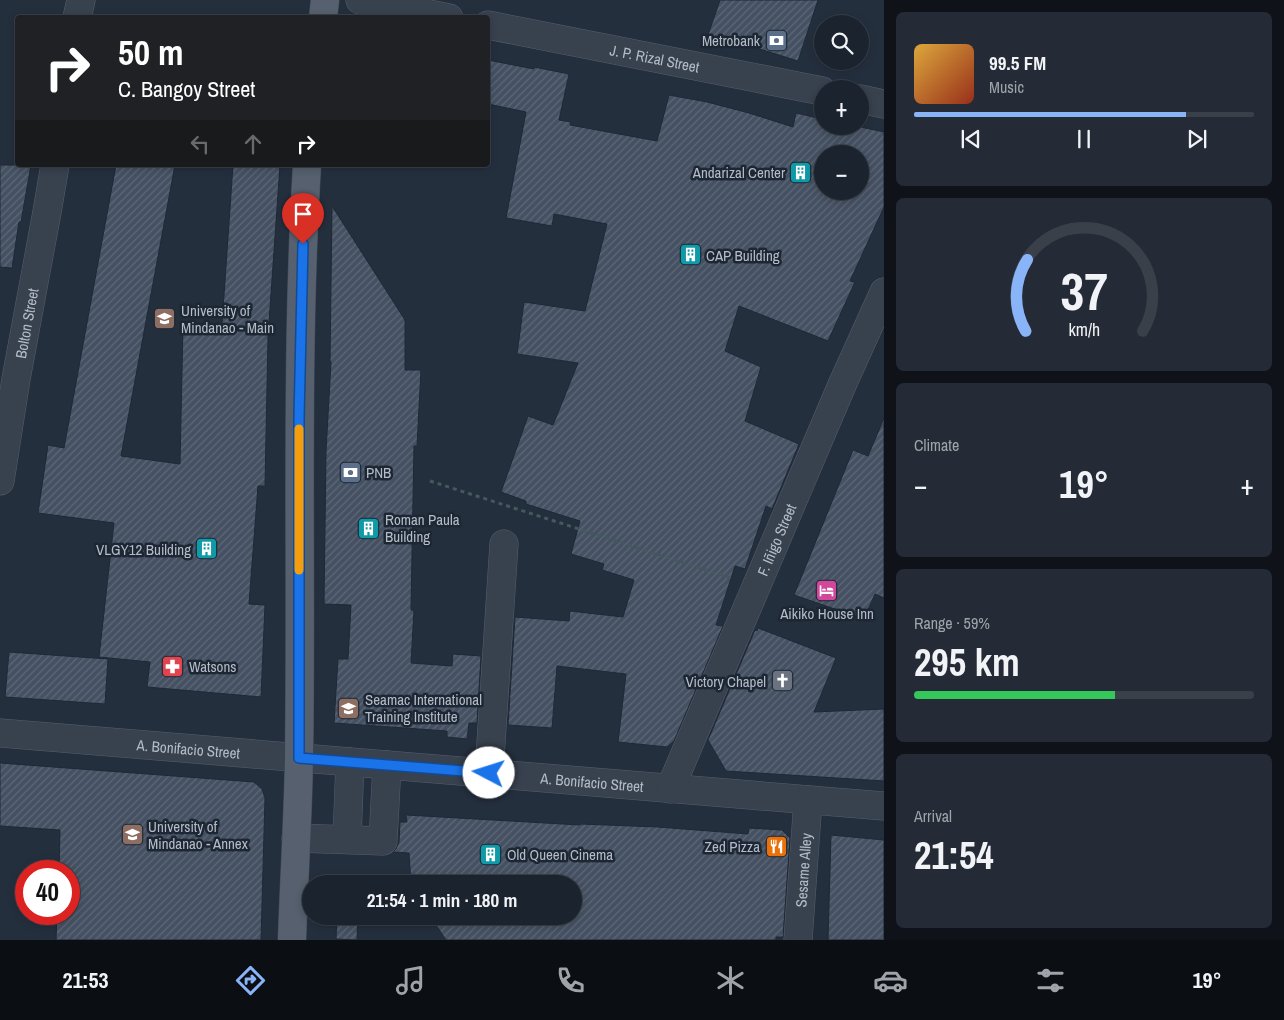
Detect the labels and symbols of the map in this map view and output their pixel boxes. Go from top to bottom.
bank icon: Metrobank [764,28,788,52]
place label: Metrobank [702,30,761,51]
street label: J. P. Rizal Street [608,39,702,77]
building icon: Andarizal Center [789,160,813,184]
place label: Andarizal Center [692,162,785,183]
pin [282,193,324,244]
building icon: CAP Building [678,243,702,267]
place label: CAP Building [706,245,780,266]
street label: Bolton Street [10,286,43,360]
place label: University of Mindanao - Main [181,300,274,338]
school or university icon: University of Mindanao - Main [153,307,177,331]
bank icon: PNB [338,460,362,484]
place label: PNB [366,462,391,483]
street label: F. Iñigo Street [751,500,801,579]
place label: Roman Paula Building [385,509,460,547]
building icon: Roman Paula Building [357,516,381,540]
building icon: VLGY12 Building [195,537,219,561]
place label: VLGY12 Building [96,539,191,560]
hotel icon: Aikiko House Inn [815,578,839,602]
place label: Aikiko House Inn [779,603,874,624]
pharmacy icon: Watsons [161,654,185,678]
place label: Watsons [189,656,236,677]
church icon: Victory Chapel [770,669,794,693]
place label: Victory Chapel [686,671,766,692]
place label: Seamac International Training Institute [365,689,482,727]
school or university icon: Seamac International Training Institute [337,696,361,720]
street label: A. Bonifacio Street [135,734,241,763]
position arrow [462,746,514,798]
street label: A. Bonifacio Street [539,767,645,797]
place label: University of Mindanao - Annex [148,816,249,854]
school or university icon: University of Mindanao - Annex [120,823,144,847]
street label: Sesame Alley [790,831,816,908]
restaurant icon: Zed Pizza [764,834,788,858]
place label: Zed Pizza [705,836,760,857]
building icon: Old Queen Cinema [479,842,503,866]
place label: Old Queen Cinema [507,844,613,865]
speed limit sign: 40 [15,860,80,925]

